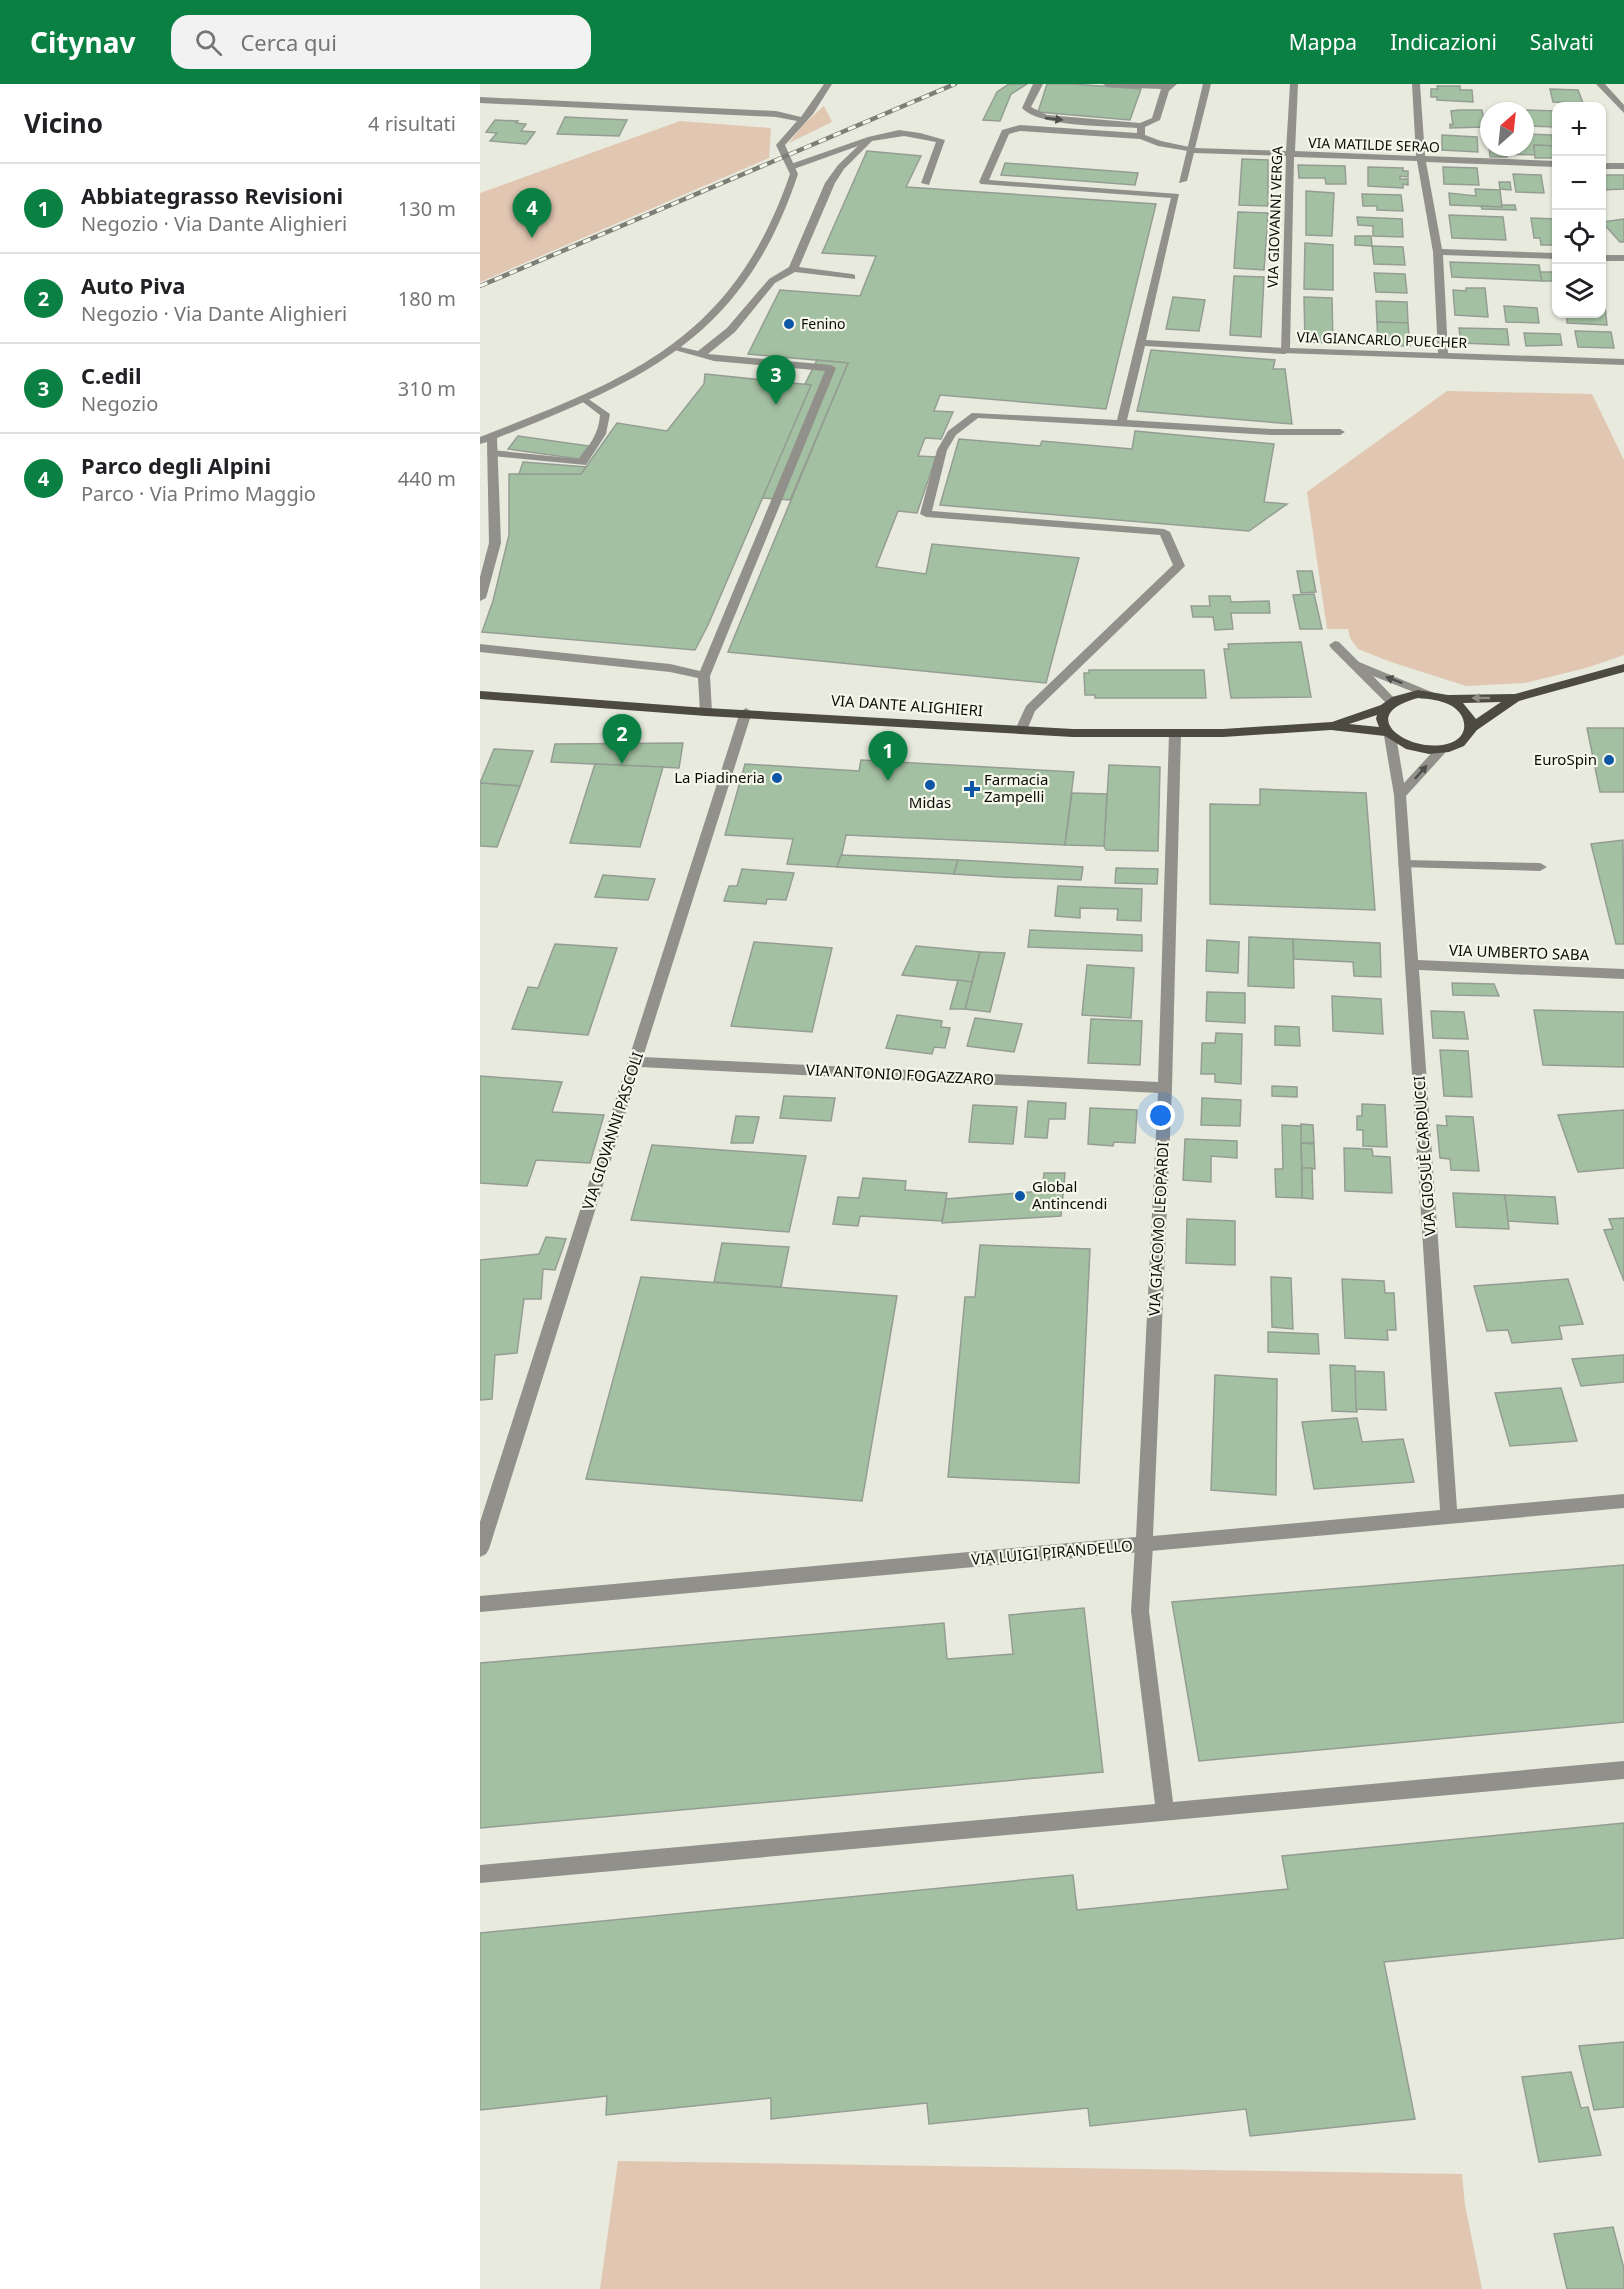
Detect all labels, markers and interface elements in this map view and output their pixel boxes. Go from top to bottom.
search box [171,15,591,69]
text: Citynav [30,23,135,61]
icon: search [192,26,225,59]
text: Cerca qui [240,27,337,57]
text: Mappa [1289,28,1357,56]
text: Indicazioni [1390,28,1497,56]
text: Salvati [1530,28,1594,56]
north arrow [1480,102,1534,156]
map controls [1552,102,1606,318]
button: + [1552,102,1606,156]
text: Vicino [24,105,103,141]
text: 4 risultati [368,110,456,137]
one-way arrow [1045,114,1064,124]
street label: VIA MATILDE SERAO [1308,133,1440,156]
street label: VIA GIOVANNI VERGA [1263,146,1286,288]
button: − [1552,156,1606,210]
text: Abbiategrasso Revisioni [81,180,343,210]
pin: 4 [512,188,552,238]
text: 1 [38,195,49,222]
text: 130 m [398,195,456,222]
text: Negozio · Via Dante Alighieri [81,210,347,237]
button: locate [1552,210,1606,264]
button: layers [1552,264,1606,318]
text: Auto Piva [81,270,186,300]
text: 2 [38,285,49,312]
text: 180 m [398,285,456,312]
text: Negozio · Via Dante Alighieri [81,300,347,327]
place label: Fenino [801,314,846,333]
marker: Fenino [782,317,796,331]
street label: VIA GIANCARLO PUECHER [1296,327,1468,352]
pin: 3 [756,356,796,405]
text: C.edil [81,360,141,390]
text: 3 [38,375,49,402]
text: 310 m [398,375,456,402]
text: Negozio [81,390,158,417]
text: Parco degli Alpini [81,450,271,480]
text: 4 [38,465,49,492]
text: 440 m [398,465,456,492]
text: Parco · Via Primo Maggio [81,480,316,507]
one-way arrow [1385,674,1403,684]
street label: VIA DANTE ALIGHIERI [830,690,984,720]
one-way arrow [1472,694,1491,703]
pin: 2 [602,714,642,764]
pin: 1 [868,732,908,781]
place label: EuroSpin [1534,749,1597,769]
marker: EuroSpin [1602,753,1616,767]
one-way arrow [1414,765,1428,780]
place label: La Piadineria [674,767,765,787]
place label: Farmacia Zampelli [984,769,1048,806]
marker: La Piadineria [770,771,784,785]
marker: Midas [923,778,937,792]
marker: Farmacia Zampelli [965,782,979,796]
place label: Midas [909,792,951,812]
street label: VIA UMBERTO SABA [1449,940,1590,964]
street label: VIA GIOVANNI PASCOLI [577,1049,647,1212]
street label: VIA ANTONIO FOGAZZARO [806,1059,995,1089]
street label: VIA GIOSUÈ CARDUCCI [1408,1075,1440,1237]
your location [1146,1101,1175,1130]
street label: VIA GIACOMO LEOPARDI [1143,1141,1173,1316]
place label: Global Antincendi [1032,1176,1107,1213]
marker: Global Antincendi [1013,1189,1027,1203]
street label: VIA LUIGI PIRANDELLO [970,1535,1134,1569]

